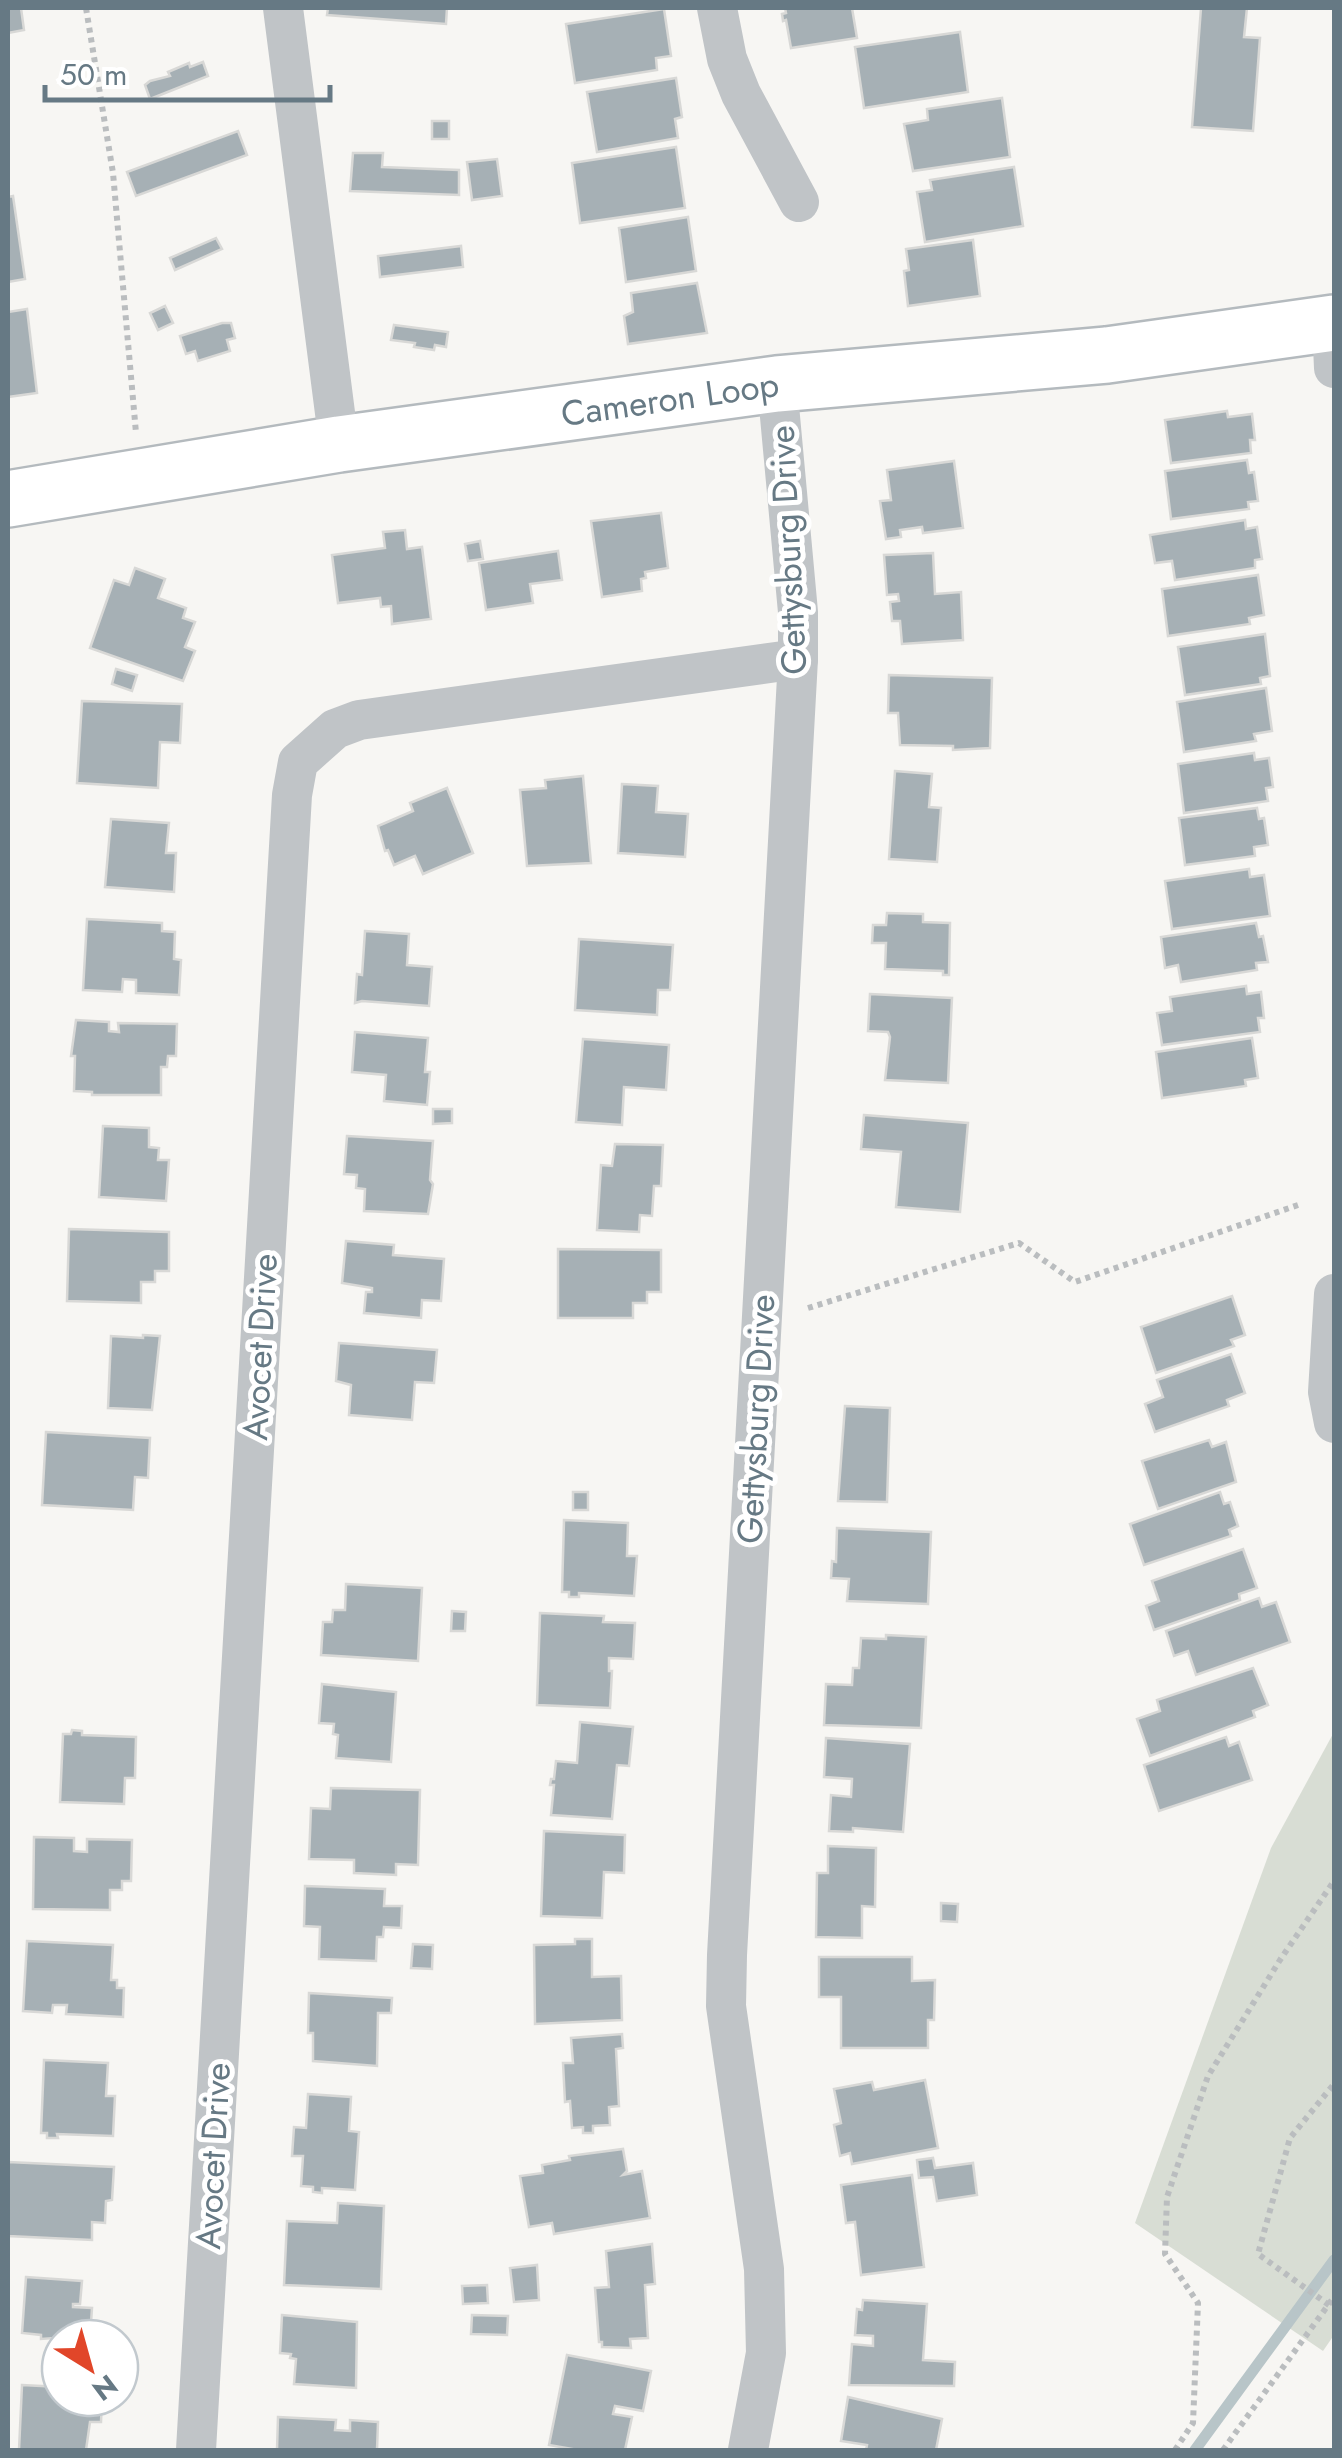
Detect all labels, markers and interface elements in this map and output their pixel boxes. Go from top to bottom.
scale bar [45,40,330,102]
text: 50 m [60,53,127,96]
street label: Cameron Loop [558,359,782,439]
street label: Gettysburg Drive [757,424,819,676]
street label: Avocet Drive [230,1252,290,1442]
street label: Gettysburg Drive [725,1293,787,1545]
street label: Avocet Drive [183,2061,243,2251]
north arrow [40,2318,140,2418]
text: N [84,2365,126,2411]

